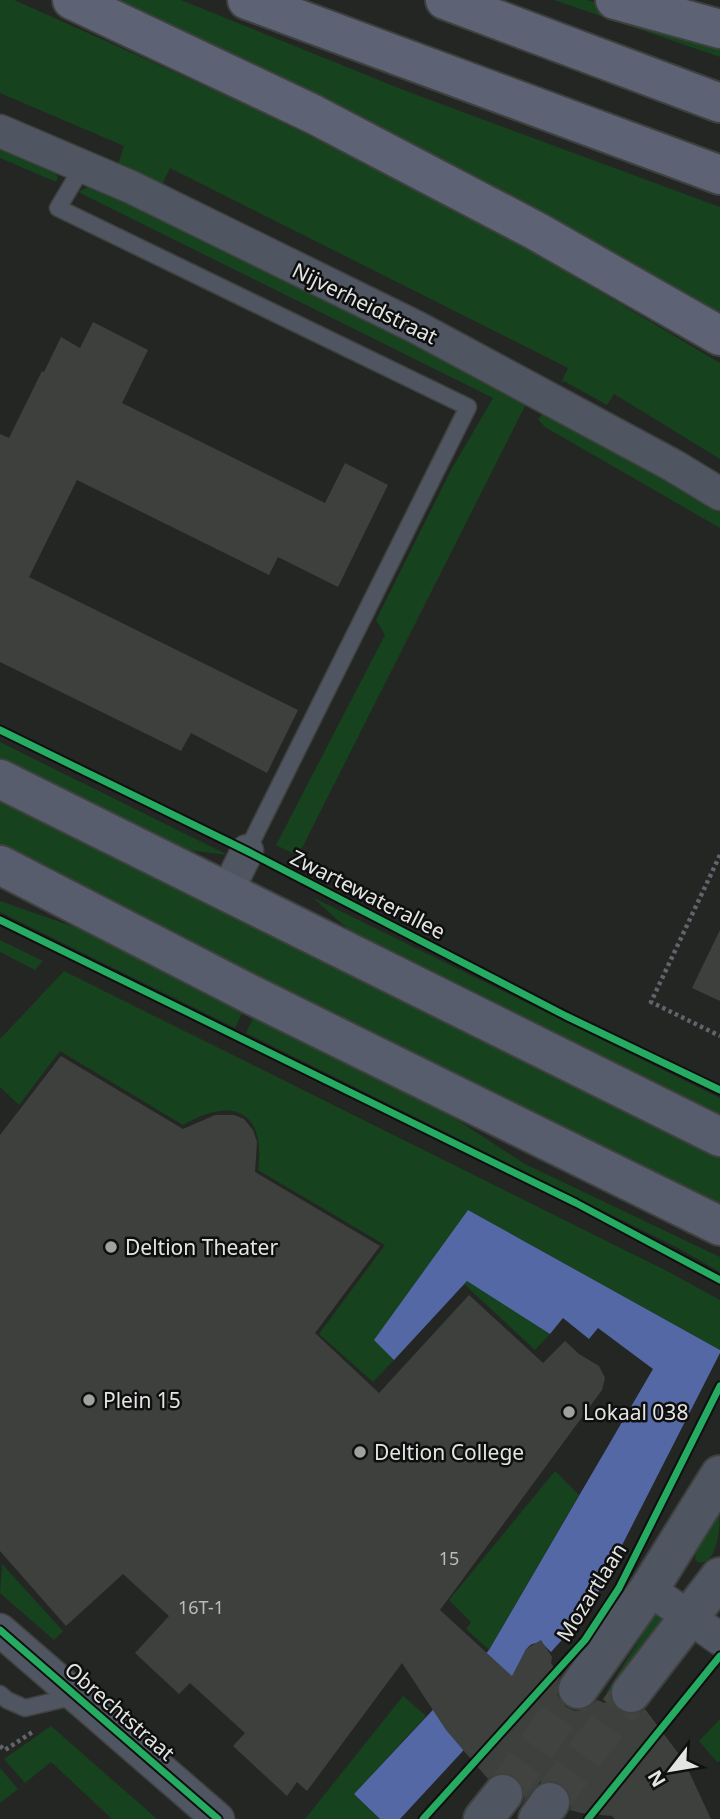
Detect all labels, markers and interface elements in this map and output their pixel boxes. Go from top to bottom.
street label: Nijverheidstraat [288,256,443,350]
street label: Zwartewaterallee [286,843,450,945]
place label: Deltion Theater [125,1233,278,1261]
marker: Deltion Theater [103,1239,119,1255]
place label: Plein 15 [103,1386,181,1414]
marker: Plein 15 [81,1392,97,1408]
place label: Lokaal 038 [583,1398,688,1426]
marker: Lokaal 038 [561,1404,577,1420]
place label: Deltion College [374,1438,524,1466]
marker: Deltion College [352,1444,368,1460]
street label: Mozartlaan [550,1537,632,1647]
house number: 15 [439,1546,459,1570]
house number: 16T-1 [178,1595,224,1619]
street label: Obrechtstraat [59,1655,181,1767]
north arrow [636,1735,706,1805]
text: N [641,1765,672,1792]

